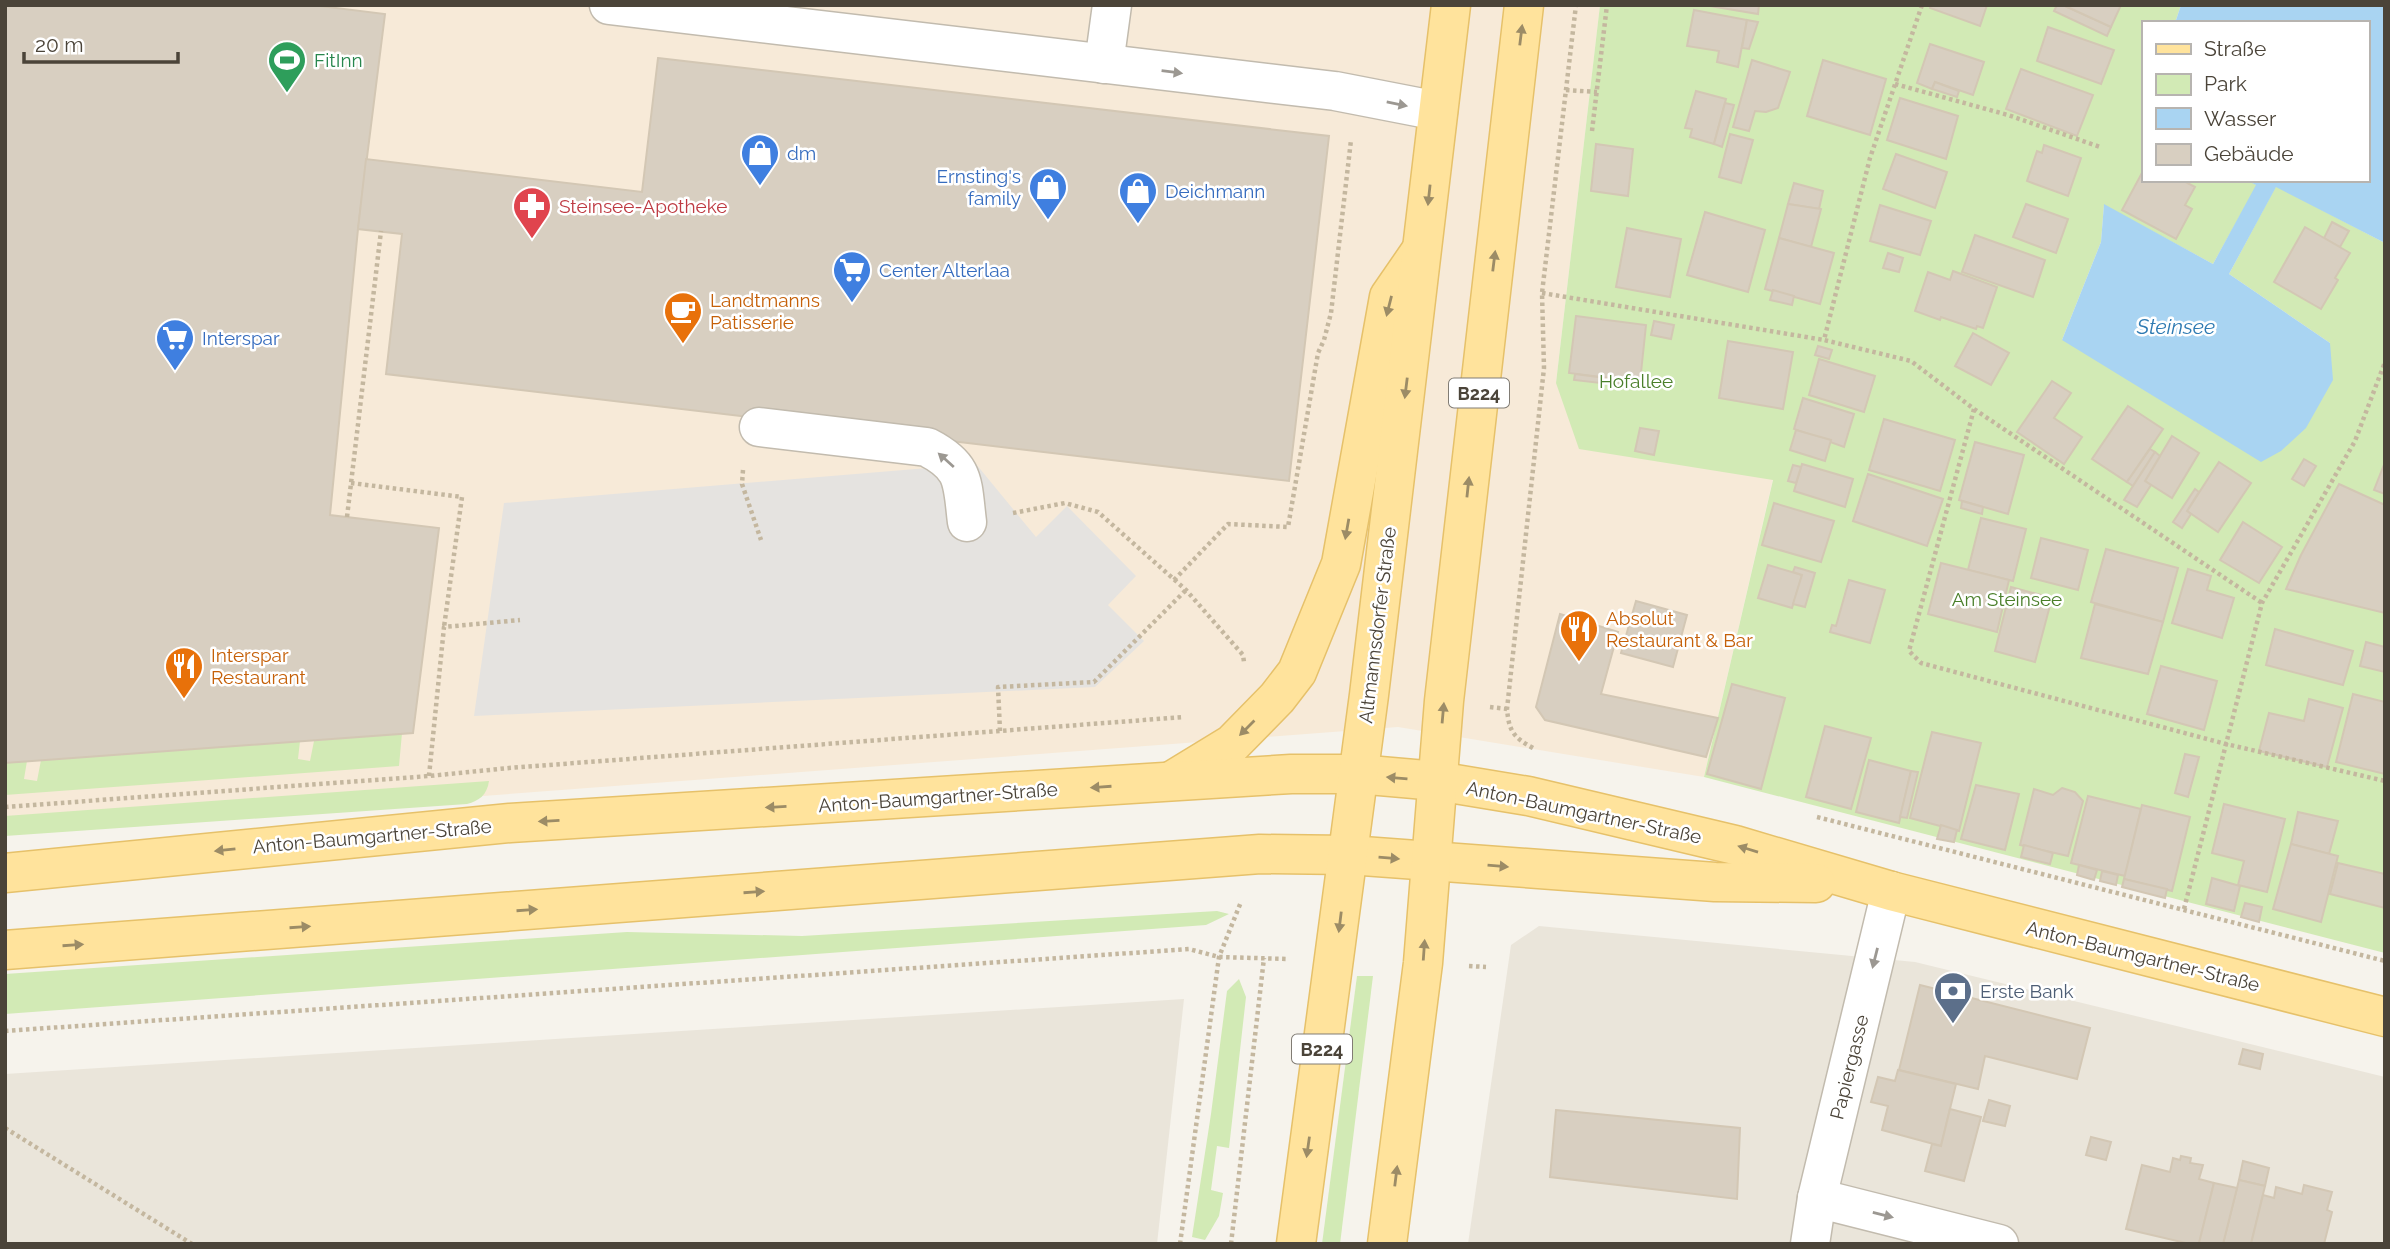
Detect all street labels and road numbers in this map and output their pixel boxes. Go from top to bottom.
road number: B224 [1449,379,1509,408]
street label: Altmannsdorfer Straße [1354,525,1400,725]
street label: Anton-Baumgartner-Straße [1464,776,1704,848]
street label: Anton-Baumgartner-Straße [818,778,1058,816]
street label: Anton-Baumgartner-Straße [252,815,492,857]
street label: Anton-Baumgartner-Straße [2024,916,2262,996]
street label: Papiergasse [1825,1012,1873,1122]
road number: B224 [1292,1034,1352,1064]

